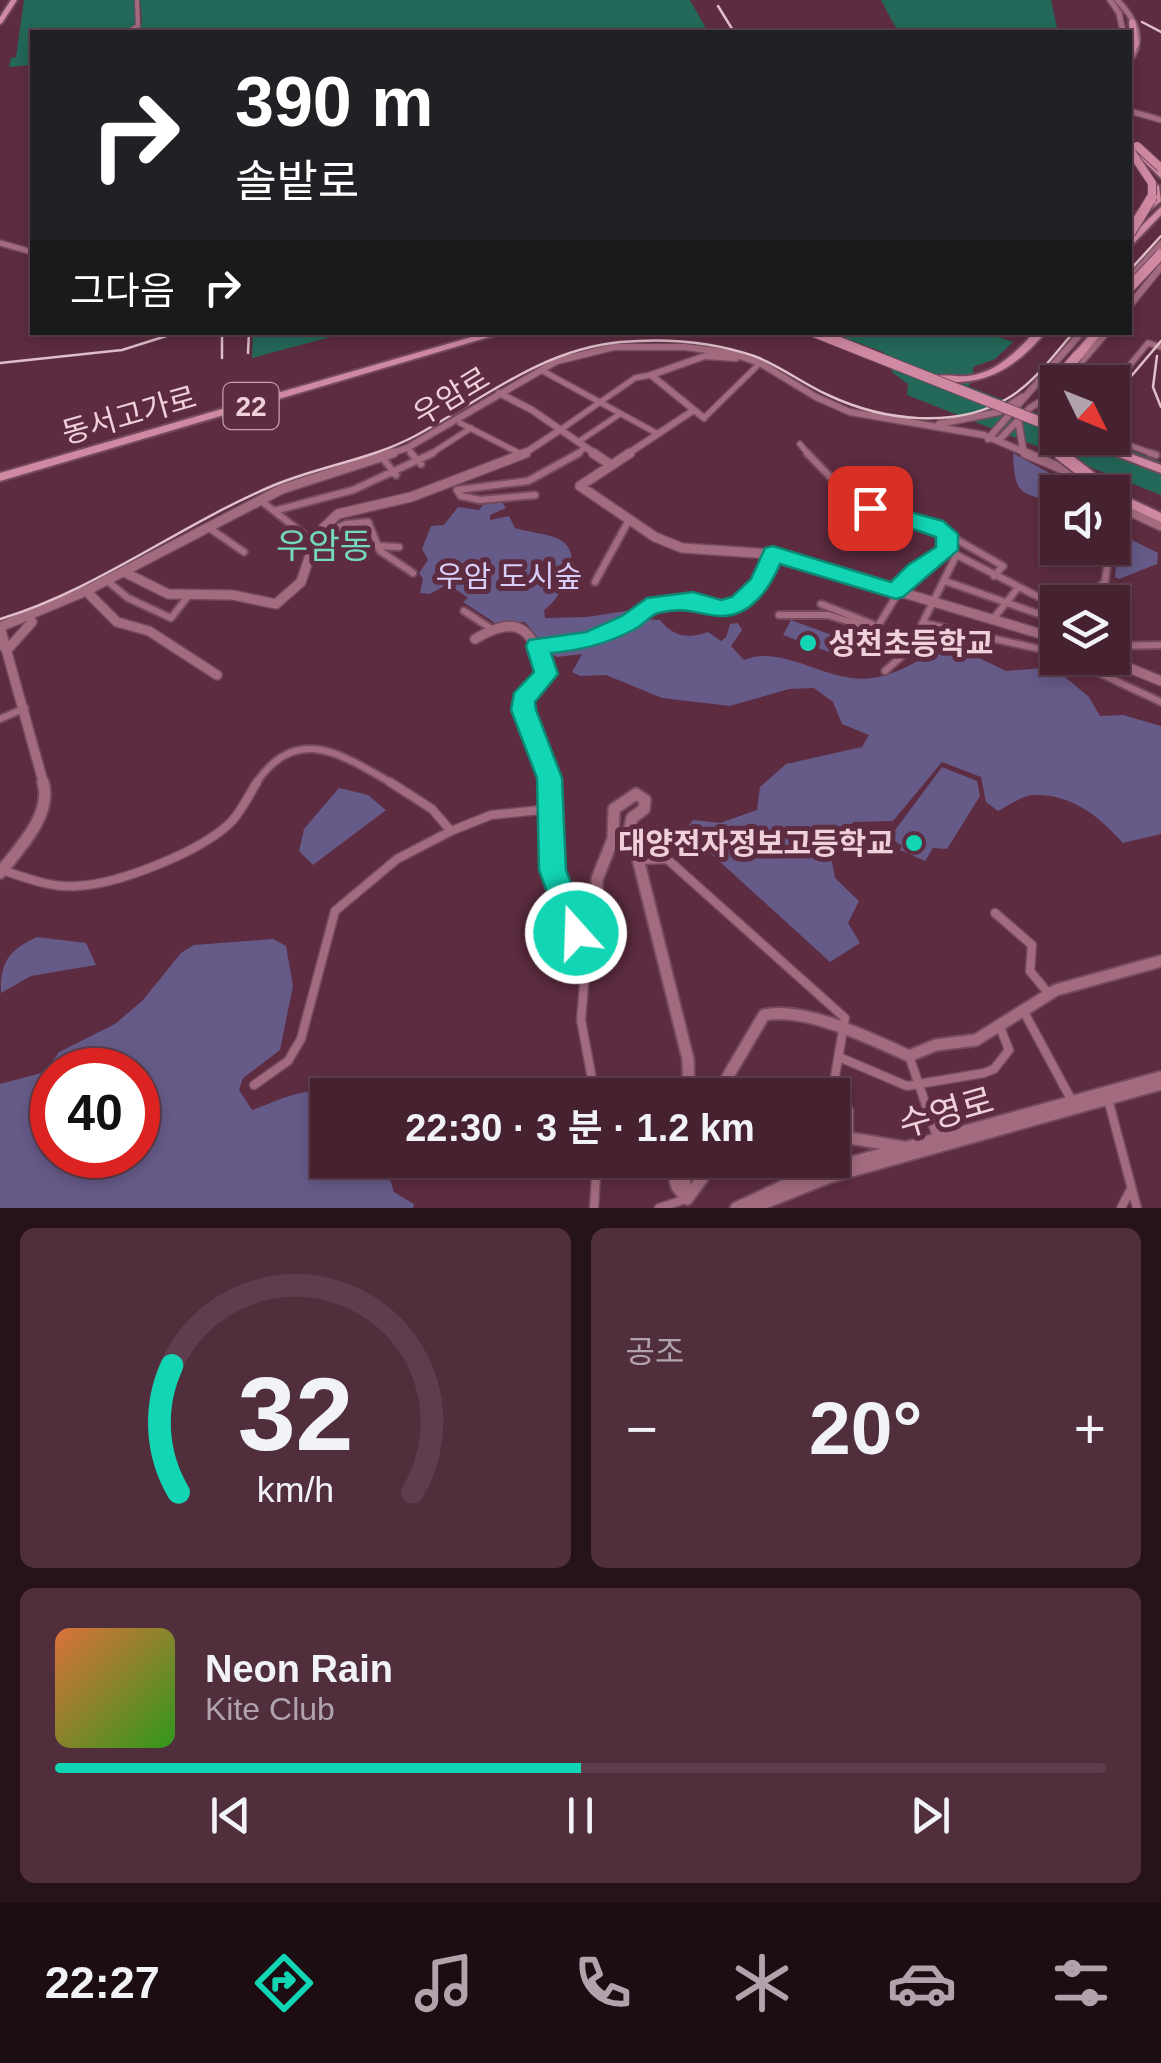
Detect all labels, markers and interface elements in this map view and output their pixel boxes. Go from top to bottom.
text: 390 m [235,63,433,141]
icon: right [70,70,200,200]
text: 솔밭로 [235,156,359,207]
icon: right [195,260,250,315]
text: 그다음 [70,270,175,312]
street label: 우암로 [407,361,495,431]
north arrow [1040,365,1130,455]
map controls [1040,365,1130,675]
street label: 동서고가로 [58,380,200,450]
road number: 22 [224,383,278,429]
pin [828,466,913,551]
button: sound [1040,475,1130,565]
icon: arrive [843,481,898,536]
district label: 우암동 [276,526,372,565]
park label: 우암 도시숲 [436,560,582,593]
button: layers [1040,585,1130,675]
place label: 성천초등학교 [828,627,994,660]
marker: 성천초등학교 [797,632,819,654]
place label: 대양전자정보고등학교 [618,827,894,860]
marker: 대양전자정보고등학교 [903,832,925,854]
position arrow [524,881,628,985]
speed limit sign: 40 [30,1048,160,1178]
street label: 수영로 [894,1080,998,1144]
text: 22:30 · 3 분 · 1.2 km [405,1107,755,1149]
text: 공조 [626,1334,684,1370]
text: 32 [237,1356,353,1472]
text: 20° [809,1386,922,1470]
text: − [626,1398,658,1460]
text: + [1074,1398,1106,1460]
text: km/h [257,1470,334,1510]
text: Neon Rain [205,1648,393,1690]
text: Kite Club [205,1691,335,1727]
icon: previous [203,1788,258,1843]
icon: pause [553,1788,608,1843]
icon: next [903,1788,958,1843]
icon: directions [249,1948,319,2018]
icon: music [409,1948,479,2018]
icon: phone [568,1948,638,2018]
icon: climate [727,1948,797,2018]
icon: car [887,1948,957,2018]
icon: filters [1046,1948,1116,2018]
text: 22:27 [45,1957,160,2008]

